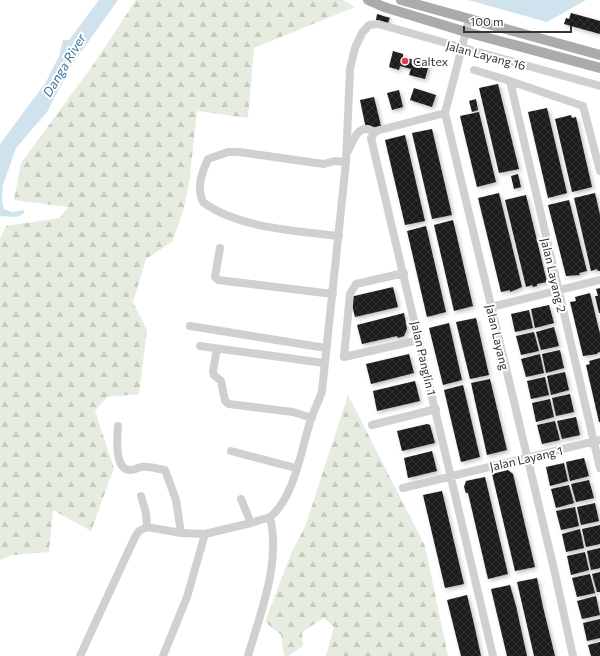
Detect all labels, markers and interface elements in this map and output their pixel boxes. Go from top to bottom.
scale bar [464,8,571,34]
text: 100 m [470,14,504,28]
water label: Danga River [39,30,89,99]
street label: Jalan Layang 16 [444,38,527,73]
place label: Caltex [413,54,449,68]
marker: Caltex [400,56,410,66]
street label: Jalan Layang 2 [538,236,569,314]
street label: Jalan Layang [483,303,512,372]
street label: Jalan Panglin 1 [408,319,439,397]
street label: Jalan Layang 1 [488,443,564,474]

